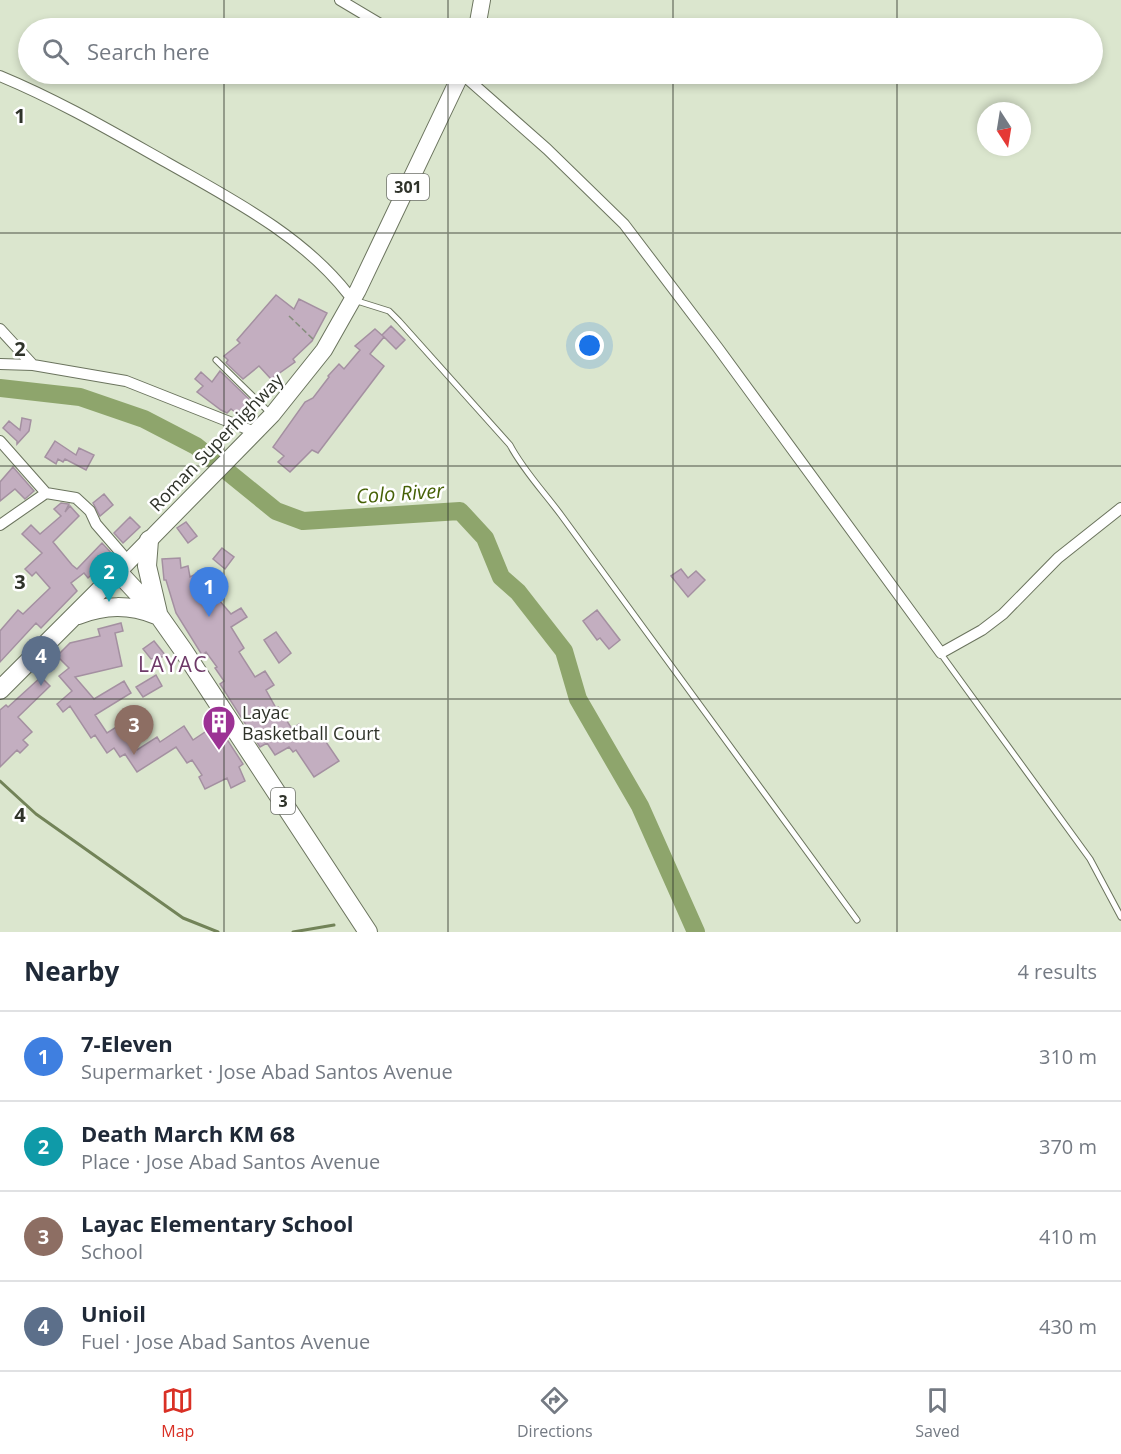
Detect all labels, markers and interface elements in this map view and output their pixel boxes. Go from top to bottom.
search box [18,18,1103,84]
icon: search [39,35,72,68]
text: Search here [87,36,210,66]
text: 1 [14,102,26,129]
north arrow [977,102,1031,156]
road number: 301 [387,174,429,200]
your location [575,331,604,360]
text: 2 [14,335,26,362]
street label: Roman Superhighway [144,367,289,516]
water label: Colo River [355,476,446,510]
pin: 2 [90,552,128,602]
text: 3 [14,568,26,595]
pin: 1 [190,568,228,617]
pin: 4 [22,636,60,686]
district label: LAYAC [138,650,208,678]
place label: Layac Basketball Court [242,700,380,745]
building icon: Layac Basketball Court [201,704,237,751]
pin: 3 [114,706,154,755]
road number: 3 [271,788,295,814]
text: 4 [14,801,26,828]
text: Nearby [24,953,119,989]
text: 4 results [1017,958,1097,985]
text: 7-Eleven [81,1028,173,1058]
text: 1 [38,1043,49,1070]
text: 310 m [1039,1043,1097,1070]
text: Supermarket · Jose Abad Santos Avenue [81,1058,453,1085]
text: Death March KM 68 [81,1118,295,1148]
text: 2 [38,1133,49,1160]
text: 370 m [1039,1133,1097,1160]
text: Place · Jose Abad Santos Avenue [81,1148,380,1175]
text: Layac Elementary School [81,1208,354,1238]
text: 3 [38,1223,49,1250]
text: 410 m [1039,1223,1097,1250]
text: School [81,1238,143,1265]
text: Unioil [81,1298,146,1328]
text: 4 [38,1313,49,1340]
text: 430 m [1039,1313,1097,1340]
text: Fuel · Jose Abad Santos Avenue [81,1328,370,1355]
tab: Map [161,1384,194,1442]
tab: Directions [517,1384,593,1442]
tab: Saved [915,1384,960,1442]

